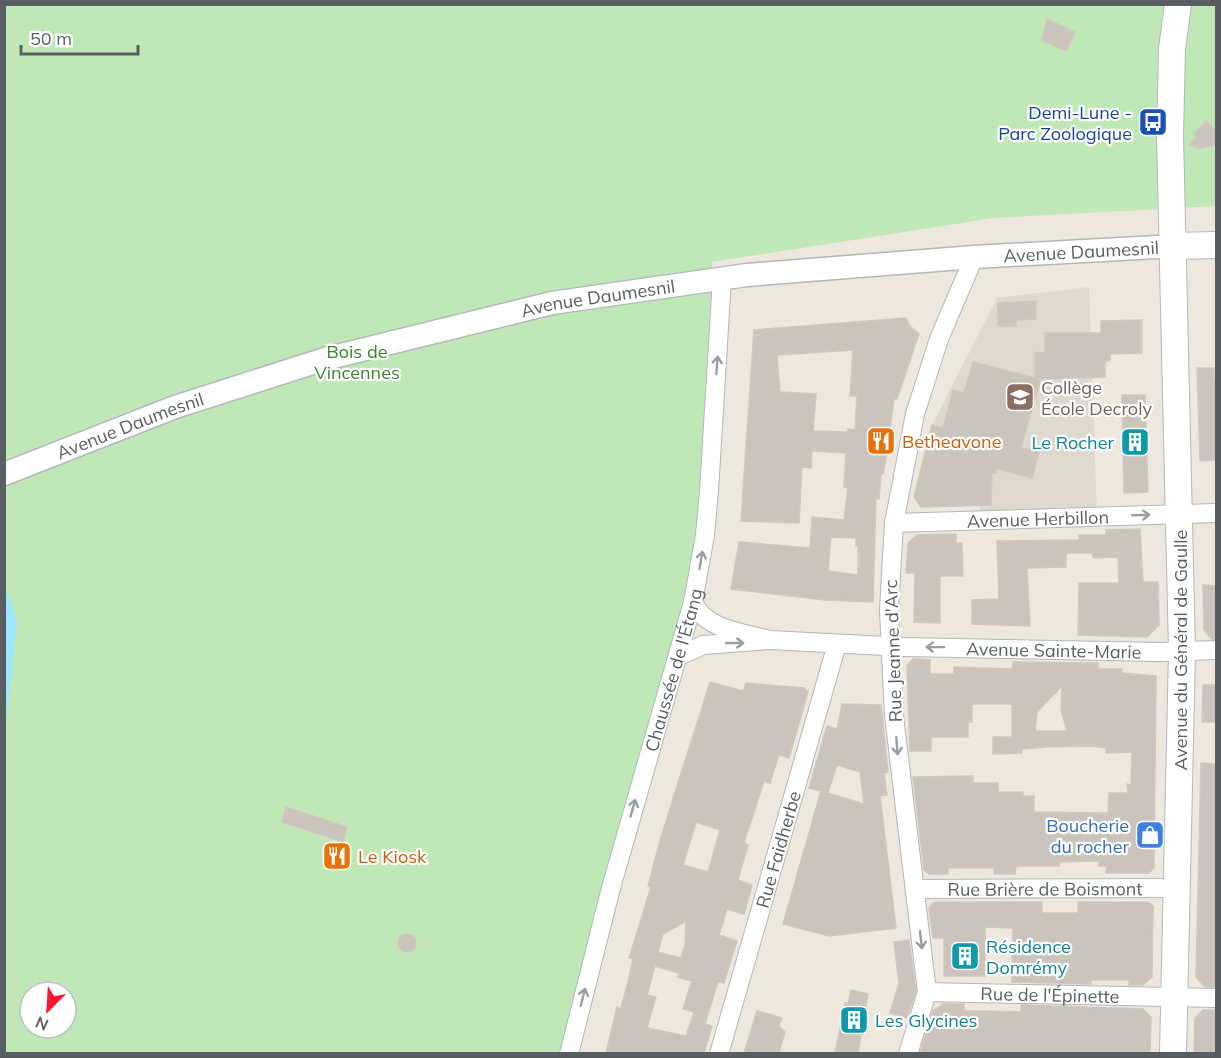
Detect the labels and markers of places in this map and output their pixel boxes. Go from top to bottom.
place label: Demi-Lune - Parc Zoologique [998,101,1132,145]
bus stop icon: Demi-Lune - Parc Zoologique [1137,106,1169,138]
place label: Collège École Decroly [1041,376,1152,420]
school or university icon: Collège École Decroly [1004,381,1036,413]
restaurant icon: Betheavone [865,425,897,457]
building icon: Le Rocher [1119,426,1151,458]
place label: Betheavone [902,430,1001,453]
place label: Le Rocher [1031,431,1114,454]
place label: Boucherie du rocher [1046,814,1129,858]
shop icon: Boucherie du rocher [1134,819,1166,851]
restaurant icon: Le Kiosk [321,840,353,872]
place label: Le Kiosk [358,845,427,868]
place label: Résidence Domrémy [986,935,1071,979]
building icon: Résidence Domrémy [949,940,981,972]
building icon: Les Glycines [838,1004,870,1036]
place label: Les Glycines [875,1009,978,1032]

